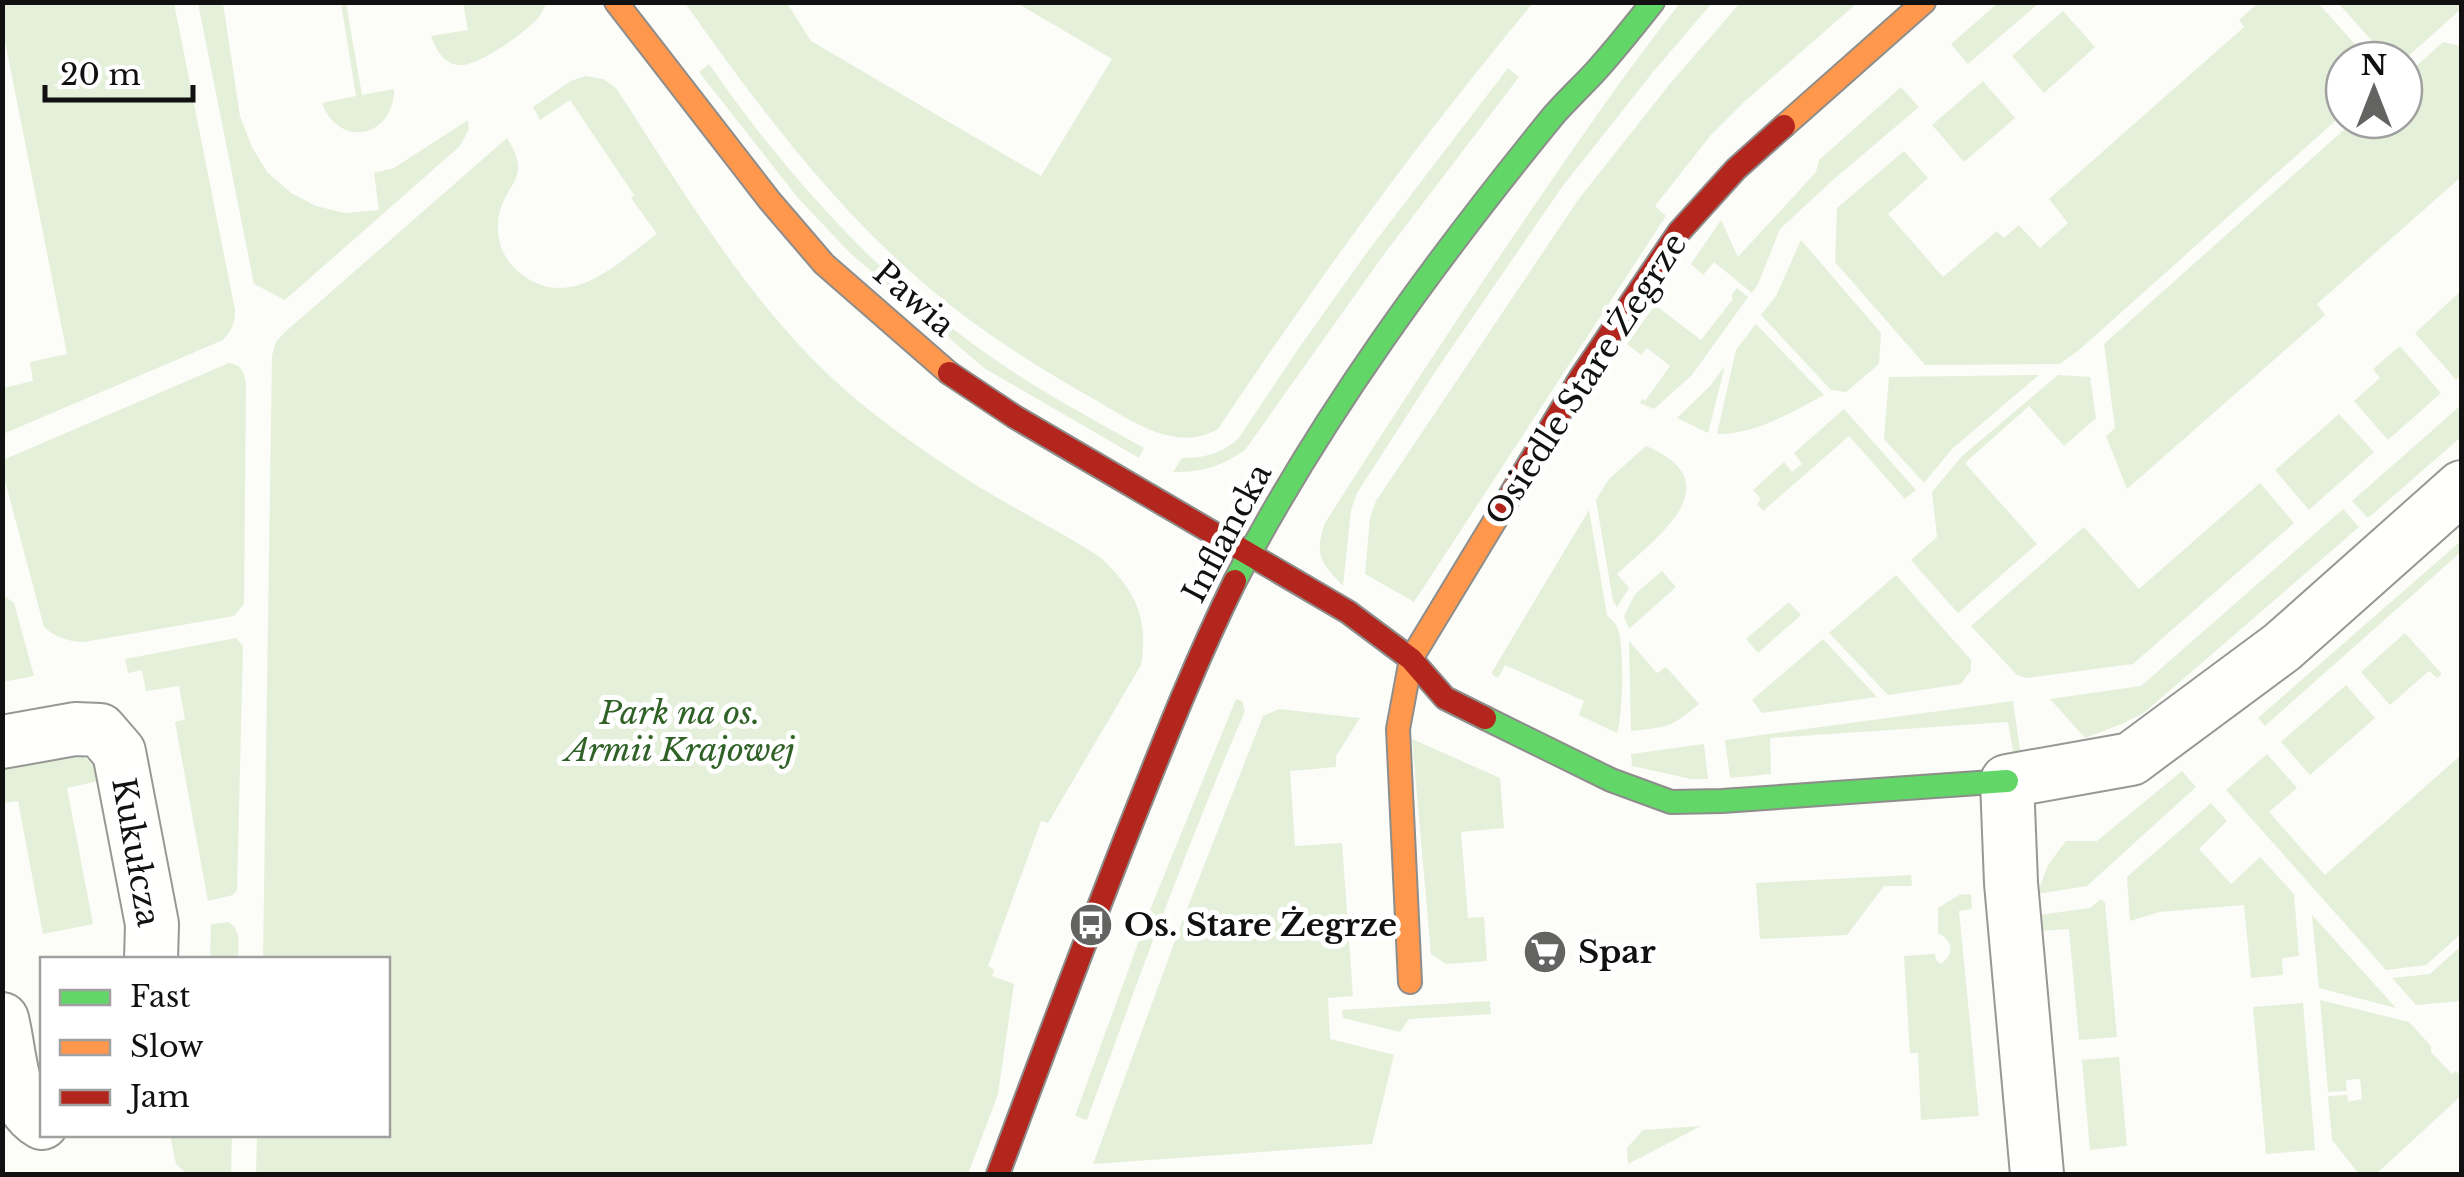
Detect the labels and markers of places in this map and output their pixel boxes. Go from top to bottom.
bus stop icon: Os. Stare Żegrze [1068,902,1114,948]
place label: Os. Stare Żegrze [1124,905,1397,945]
supermarket icon: Spar [1522,929,1568,975]
place label: Spar [1578,932,1656,972]

